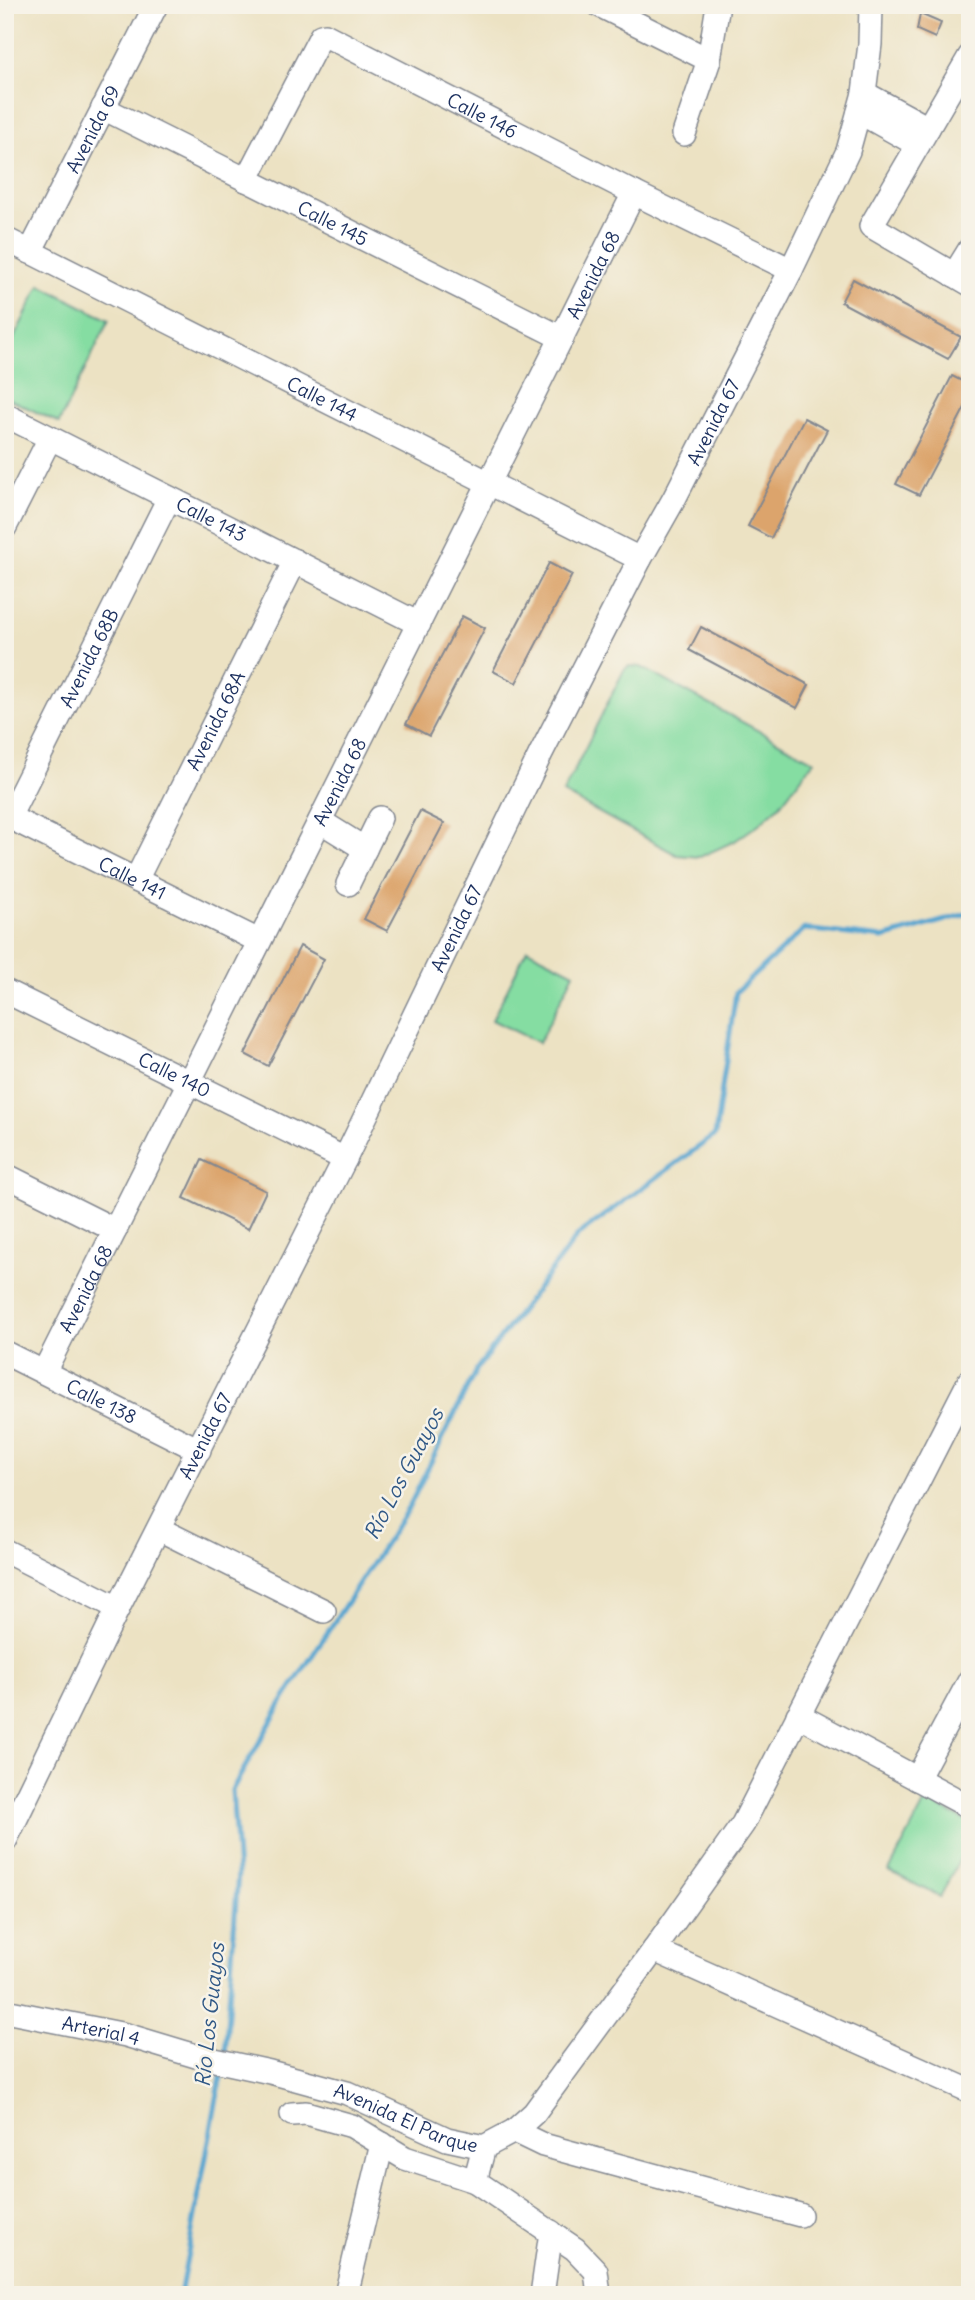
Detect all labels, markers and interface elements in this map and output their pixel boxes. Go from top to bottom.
street label: Avenida 69 [60,81,125,177]
street label: Calle 146 [443,87,521,143]
street label: Calle 145 [293,195,372,251]
street label: Avenida 68 [561,227,625,323]
street label: Calle 144 [283,371,361,427]
street label: Avenida 67 [681,375,745,469]
street label: Calle 143 [172,491,250,547]
street label: Avenida 68B [54,604,124,711]
street label: Avenida 68A [181,667,250,774]
street label: Avenida 68 [307,734,371,830]
street label: Calle 141 [94,851,170,905]
street label: Avenida 67 [425,881,487,976]
street label: Calle 140 [134,1047,215,1103]
street label: Avenida 68 [54,1241,118,1337]
street label: Calle 138 [62,1374,141,1429]
street label: Avenida 67 [173,1388,237,1483]
water label: Río Los Guayos [358,1402,450,1544]
water label: Río Los Guayos [189,1940,231,2088]
street label: Arterial 4 [60,2011,143,2051]
street label: Avenida El Parque [331,2078,480,2157]

